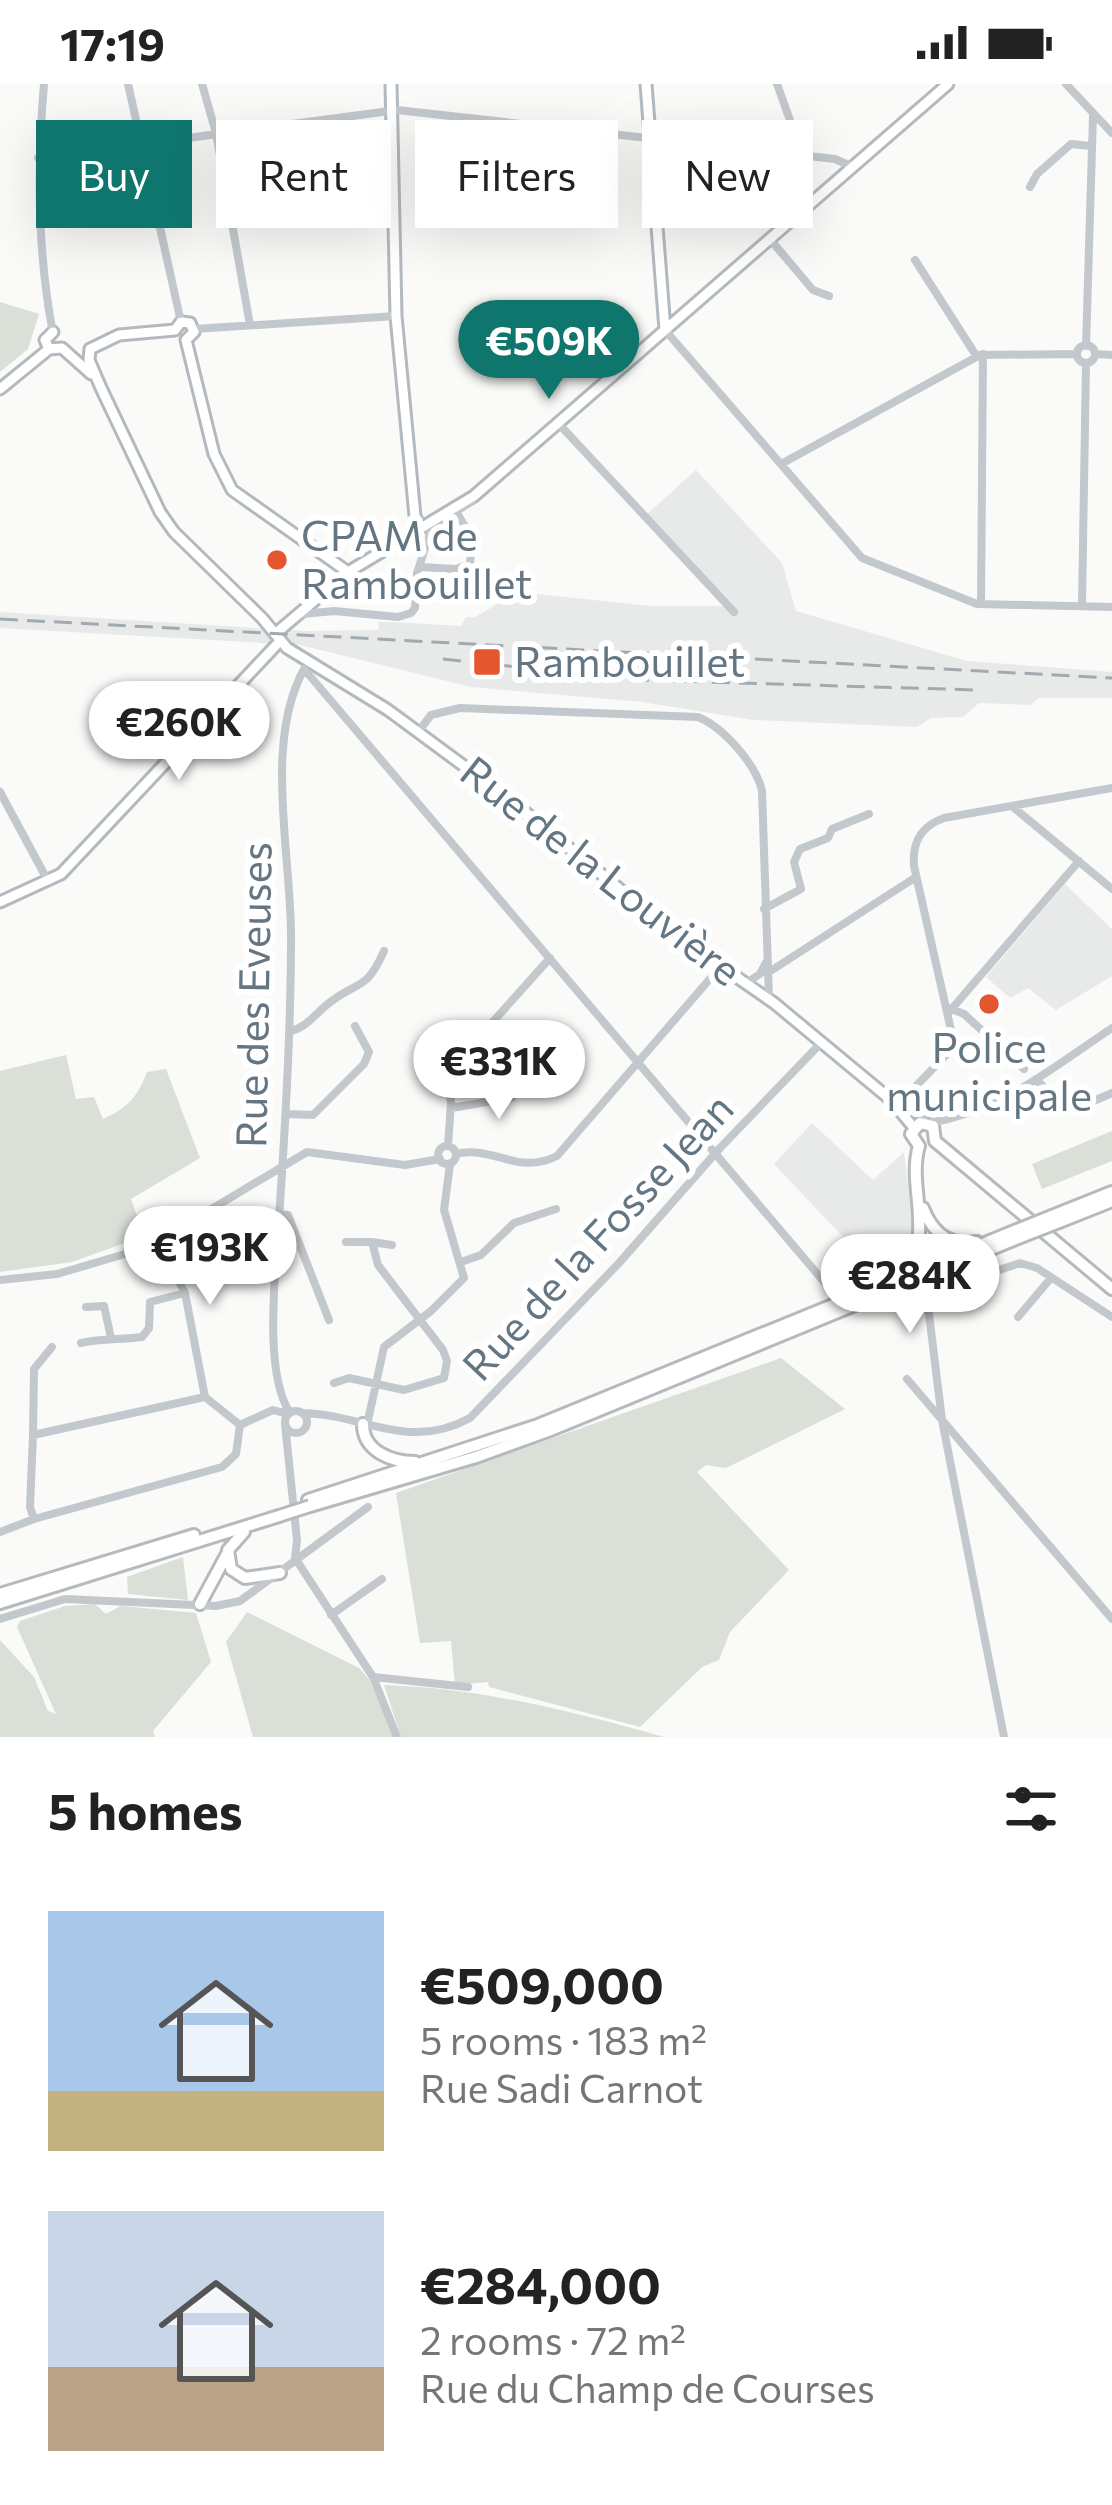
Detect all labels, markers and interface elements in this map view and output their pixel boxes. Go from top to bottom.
text: 17:19 [60,15,165,70]
chip: Buy [36,120,192,228]
chip: Rent [216,120,391,228]
chip: Filters [415,120,618,228]
chip: New [642,120,813,228]
pin: €509K [465,300,633,402]
text: €509K [485,315,613,363]
place label: CPAM de Rambouillet [301,508,532,608]
marker: CPAM de Rambouillet [264,547,290,573]
place label: Rambouillet [514,634,745,686]
marker: Rambouillet [471,646,503,678]
pin: €260K [95,681,263,783]
text: €260K [116,696,242,744]
street label: Rue de la Louvière [451,744,753,995]
street label: Rue des Eveuses [223,841,281,1148]
marker: Police municipale [976,991,1002,1017]
pin: €331K [415,1020,583,1122]
place label: Police municipale [886,1020,1092,1120]
text: €331K [440,1035,558,1083]
street label: Rue de la Fosse Jean [450,1081,743,1390]
pin: €193K [126,1206,294,1308]
text: €193K [151,1221,269,1269]
pin: €284K [826,1234,994,1336]
text: €284K [848,1249,972,1297]
icon: filters [998,1776,1064,1842]
text: 5 homes [48,1778,243,1841]
text: €509,000 [420,1952,664,2015]
icon: home [144,1959,288,2103]
text: 5 rooms · 183 m² [420,2015,707,2063]
text: Rue Sadi Carnot [420,2063,703,2111]
text: €284,000 [420,2252,661,2315]
icon: home [144,2259,288,2403]
text: 2 rooms · 72 m² [420,2315,686,2363]
text: Rue du Champ de Courses [420,2363,875,2411]

